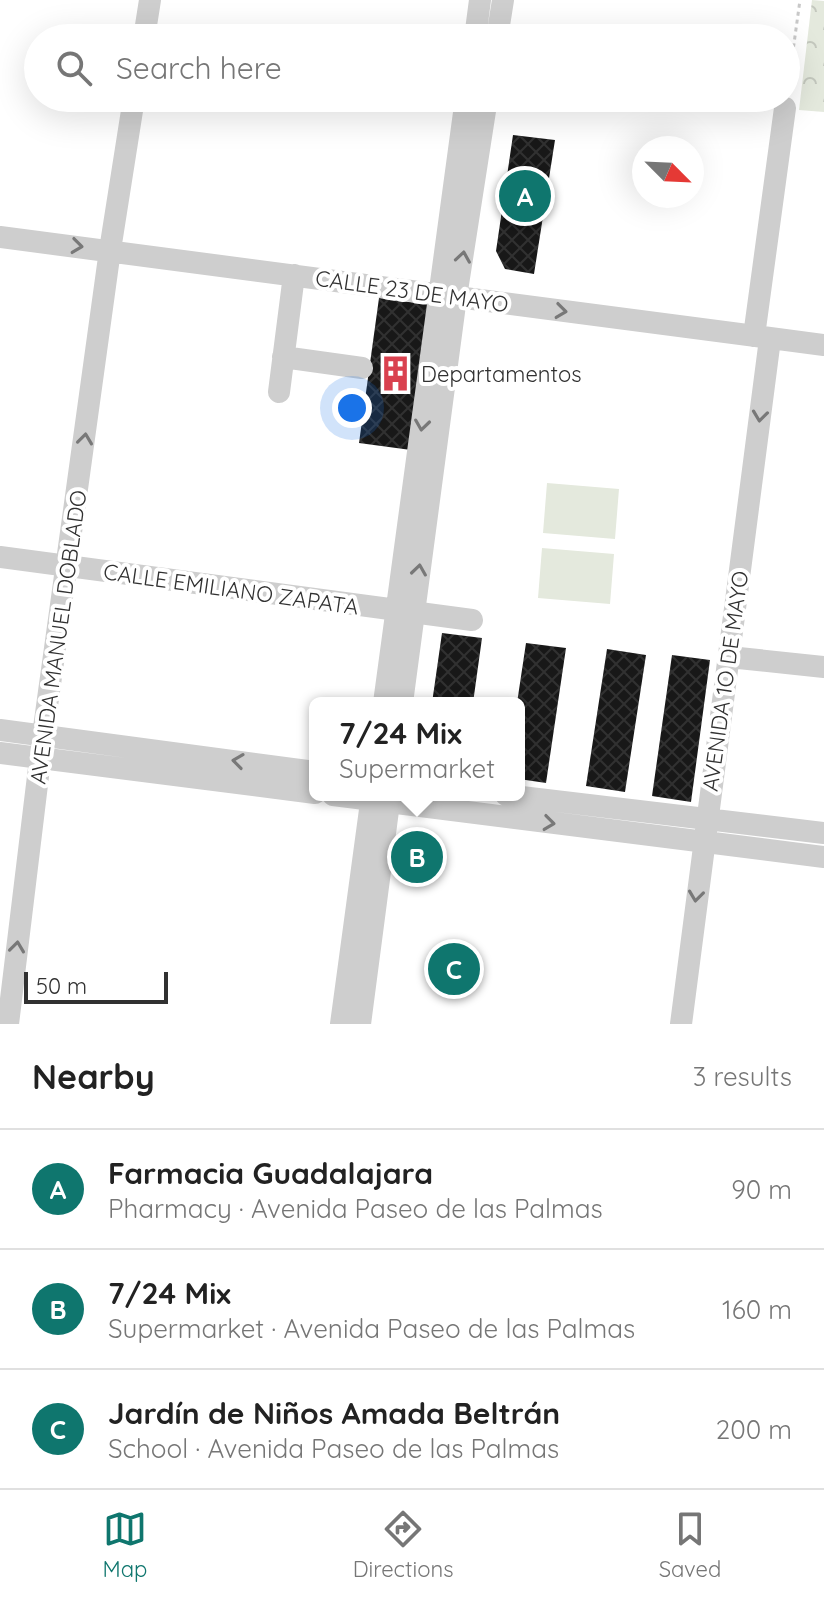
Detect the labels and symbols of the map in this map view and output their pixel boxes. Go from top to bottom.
north arrow [632,136,704,208]
pin: A [499,166,551,226]
one-way arrow [71,238,84,255]
one-way arrow [453,250,470,264]
street label: CALLE 23 DE MAYO [314,264,510,318]
one-way arrow [555,302,568,319]
building icon: Departamentos [376,355,414,393]
place label: Departamentos [421,360,582,388]
your location [332,388,372,428]
one-way arrow [751,410,768,423]
one-way arrow [414,418,431,432]
one-way arrow [76,432,93,446]
street label: AVENIDA MANUEL DOBLADO [23,488,93,786]
street label: CALLE EMILIANO ZAPATA [102,557,360,621]
one-way arrow [411,563,428,576]
street label: AVENIDA 1O DE MAYO [696,569,754,793]
one-way arrow [231,753,245,770]
one-way arrow [543,814,556,831]
pin: B [391,827,443,887]
one-way arrow [688,889,705,903]
pin: C [428,939,480,999]
one-way arrow [9,940,26,953]
scale bar [24,968,168,1004]

